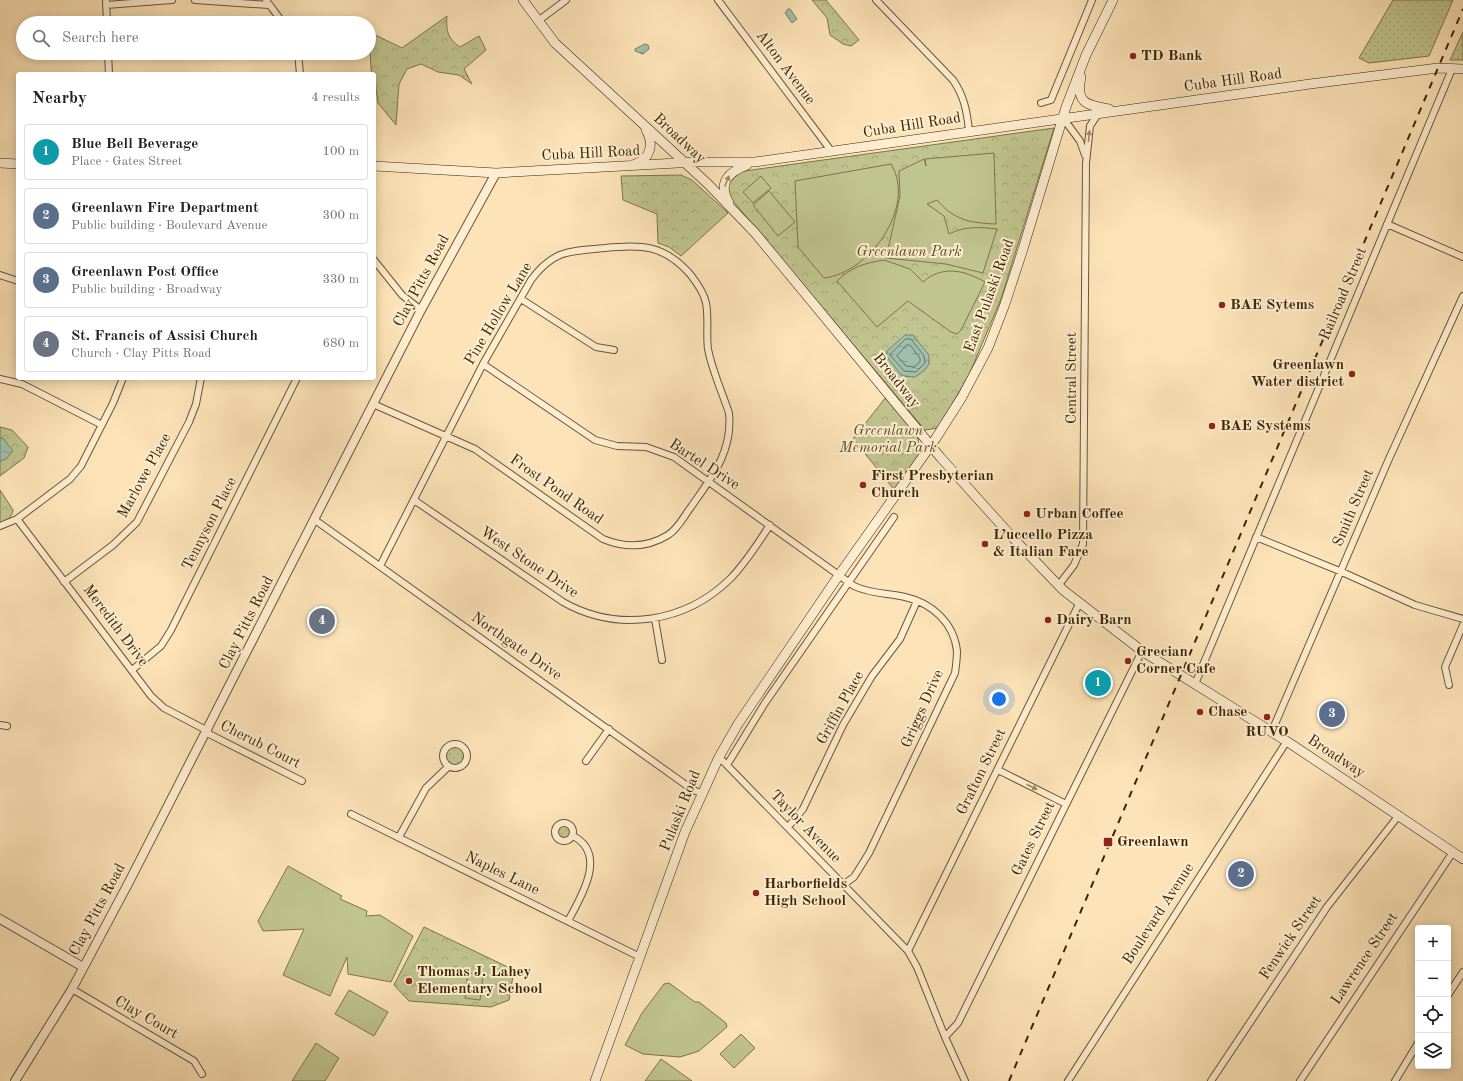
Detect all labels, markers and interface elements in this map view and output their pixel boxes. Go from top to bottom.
search box [16,16,376,60]
icon: search [30,27,52,49]
street label: Alton Avenue [752,28,818,108]
text: Search here [62,31,139,46]
place label: TD Bank [1141,49,1203,64]
marker: TD Bank [1128,51,1138,61]
street label: Cuba Hill Road [1183,67,1283,95]
text: Nearby [32,90,87,107]
text: 4 results [311,91,360,104]
street label: Broadway [650,111,708,167]
street label: Cuba Hill Road [862,111,962,141]
one-way arrow [1085,130,1092,142]
text: Blue Bell Beverage [71,137,198,152]
street label: Cuba Hill Road [541,144,641,164]
text: 1 [42,145,50,158]
text: 100 m [322,145,359,158]
text: Place · Gates Street [71,155,182,168]
one-way arrow [724,175,730,187]
text: Greenlawn Fire Department [71,201,259,216]
text: 2 [42,209,50,222]
text: 300 m [322,209,359,222]
text: Public building · Boulevard Avenue [71,219,267,232]
street label: Clay Pitts Road [391,232,453,330]
street label: East Pulaski Road [963,237,1018,355]
park label: Greenlawn Park [856,245,962,260]
street label: Railroad Street [1318,245,1370,343]
street label: Pine Hollow Lane [463,260,535,368]
text: Greenlawn Post Office [71,265,219,280]
text: 3 [42,273,50,286]
text: 330 m [322,273,359,286]
text: Public building · Broadway [71,283,222,296]
place label: BAE Sytems [1230,298,1314,313]
marker: BAE Sytems [1217,300,1227,310]
text: St. Francis of Assisi Church [71,329,258,344]
street label: Central Street [1065,332,1080,424]
text: 4 [42,337,50,350]
text: 680 m [322,337,359,350]
text: Church · Clay Pitts Road [71,347,211,360]
street label: Broadway [870,351,922,411]
place label: Greenlawn Water district [1251,358,1345,390]
marker: Greenlawn Water district [1347,369,1357,379]
place label: BAE Systems [1220,419,1311,434]
marker: BAE Systems [1207,421,1217,431]
park label: Greenlawn Memorial Park [838,424,937,456]
street label: Marlowe Place [116,431,175,521]
street label: Bartel Drive [666,437,742,493]
street label: Frost Pond Road [507,452,606,528]
street label: Smith Street [1331,467,1377,549]
place label: First Presbyterian Church [871,469,994,501]
street label: Tennyson Place [180,475,240,573]
marker: First Presbyterian Church [858,480,868,490]
place label: Urban Coffee [1035,507,1124,522]
marker: Urban Coffee [1022,509,1032,519]
street label: West Stone Drive [477,525,581,601]
place label: L’uccello Pizza & Italian Fare [993,528,1093,560]
marker: L’uccello Pizza & Italian Fare [980,539,990,549]
street label: Clay Pitts Road [217,574,277,672]
street label: Meredith Drive [80,582,151,670]
pin: 4 [309,606,335,636]
street label: Northgate Drive [468,610,564,684]
place label: Dairy Barn [1056,613,1132,628]
marker: Dairy Barn [1043,615,1053,625]
place label: Grecian Corner Cafe [1136,645,1216,677]
marker: Grecian Corner Cafe [1123,656,1133,666]
street label: Griggs Drive [899,668,947,750]
pin: 1 [1085,668,1111,698]
street label: Griffin Place [815,669,867,747]
your location [989,689,1009,709]
pin: 3 [1319,699,1345,729]
place label: Chase [1208,705,1247,720]
marker: Chase [1195,707,1205,717]
marker: RUVO [1262,712,1272,722]
street label: Cherub Court [217,718,303,772]
place label: RUVO [1245,725,1289,740]
street label: Grafton Street [955,726,1009,818]
street label: Broadway [1304,733,1368,781]
street label: Pulaski Road [658,768,704,854]
one-way arrow [1026,784,1037,790]
street label: Taylor Avenue [767,788,843,866]
street label: Gates Street [1010,799,1058,879]
place label: Greenlawn [1117,835,1189,850]
marker: Greenlawn [1102,836,1114,848]
street label: Naples Lane [462,850,542,899]
pin: 2 [1228,859,1254,889]
street label: Clay Pitts Road [67,861,129,959]
street label: Boulevard Avenue [1121,861,1197,967]
place label: Harborfields High School [764,877,847,909]
marker: Harborfields High School [751,888,761,898]
street label: Fenwick Street [1257,893,1325,983]
street label: Lawrence Street [1329,910,1401,1008]
map controls [1415,925,1451,1069]
button: + [1415,925,1451,961]
button: − [1415,961,1451,997]
place label: Thomas J. Lahey Elementary School [417,965,543,997]
marker: Thomas J. Lahey Elementary School [404,976,414,986]
street label: Clay Court [112,994,180,1042]
button: locate [1415,997,1451,1033]
button: layers [1415,1033,1451,1069]

